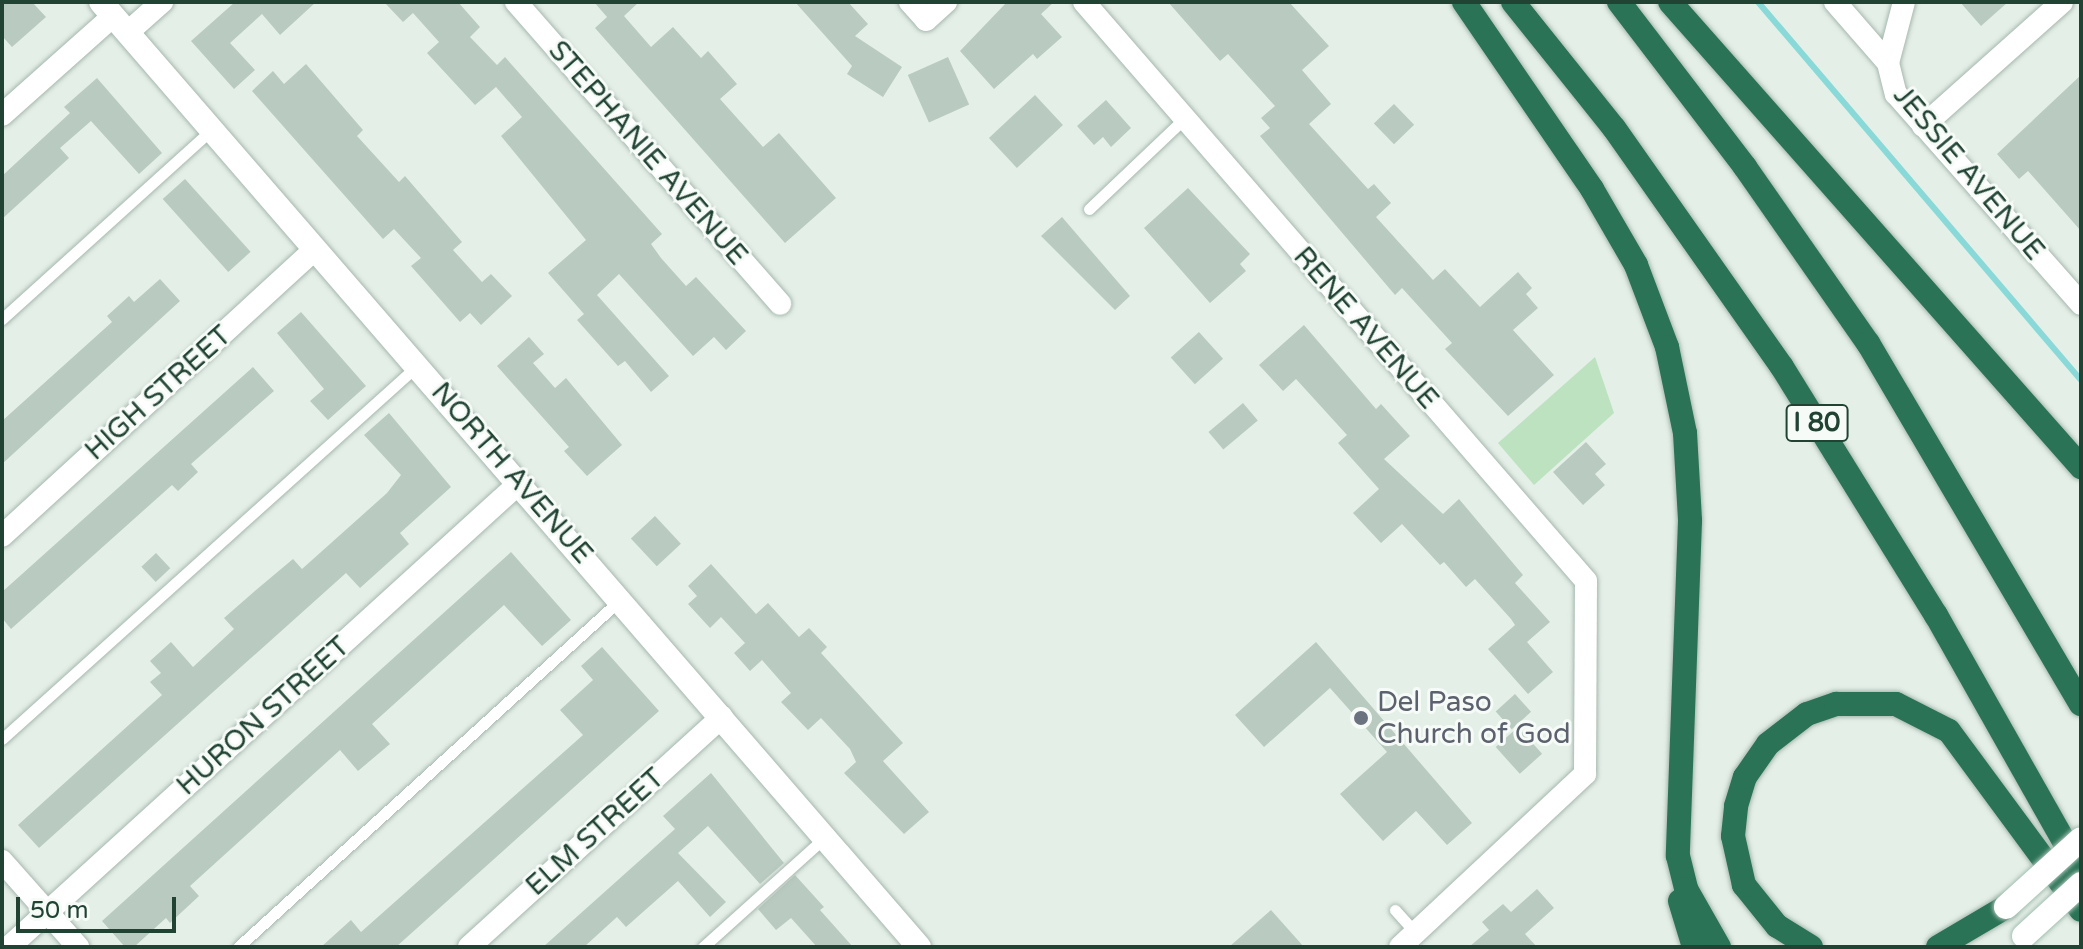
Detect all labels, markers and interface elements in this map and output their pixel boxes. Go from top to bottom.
street label: STEPHANIE AVENUE [541,34,755,272]
street label: JESSIE AVENUE [1886,79,2052,267]
street label: RENE AVENUE [1286,240,1446,416]
street label: HIGH STREET [78,319,238,467]
street label: NORTH AVENUE [424,376,600,570]
road number: I 80 [1785,401,1849,445]
street label: HURON STREET [170,630,356,802]
place label: Del Paso Church of God [1377,685,1571,751]
marker: Del Paso Church of God [1352,709,1370,727]
street label: ELM STREET [519,761,671,903]
scale bar [20,881,180,931]
text: 50 m [30,896,88,925]

